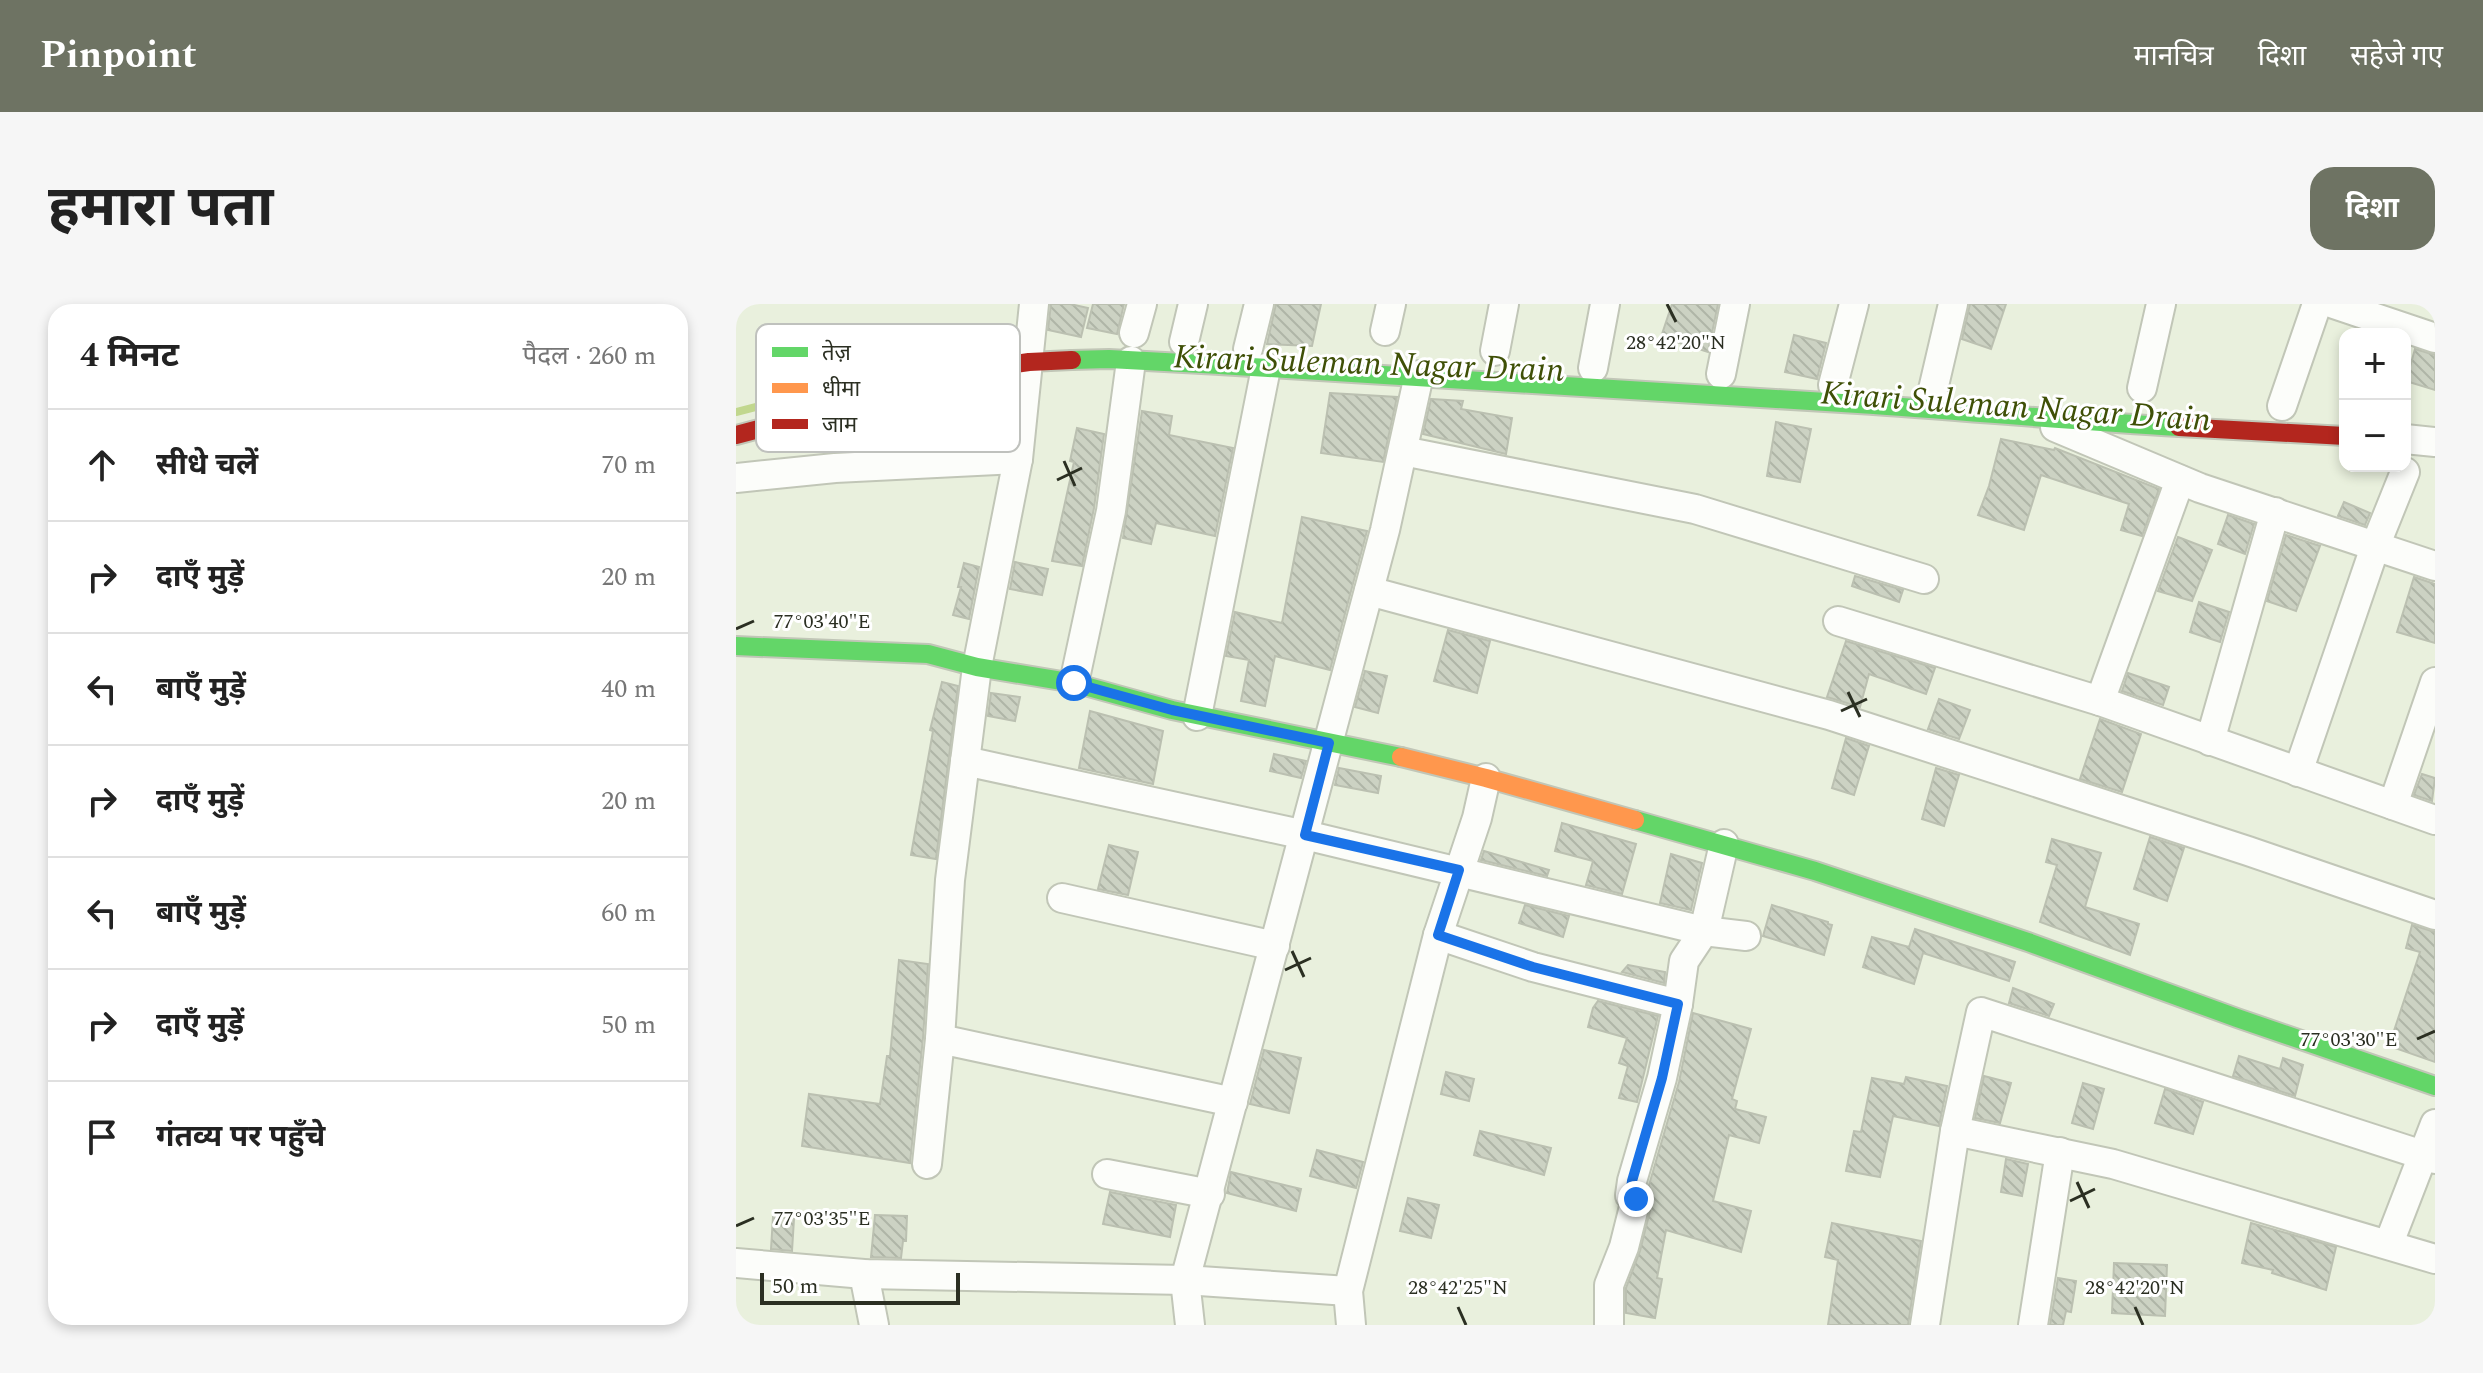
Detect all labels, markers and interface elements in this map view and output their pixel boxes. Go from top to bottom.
text: Pinpoint [40,27,197,85]
text: मानचित्र [2134,35,2214,78]
text: दिशा [2258,35,2306,78]
text: सहेजे गए [2350,35,2443,78]
text: हमारा पता [48,166,273,251]
button: दिशा [2310,167,2435,250]
legend [756,324,1020,452]
text: 28°42'20"N [1626,328,1726,358]
map controls [2339,328,2411,472]
button: + [2339,328,2411,400]
text: 4 मिनट [80,330,179,382]
water label: Kirari Suleman Nagar Drain [1173,331,1565,397]
text: पैदल · 260 m [522,336,656,376]
text: तेज़ [822,337,852,370]
water label: Kirari Suleman Nagar Drain [1819,367,2213,447]
text: धीमा [822,373,860,406]
button: − [2339,400,2411,472]
text: जाम [822,409,858,442]
text: सीधे चलें [156,442,258,488]
icon: ahead [80,443,124,487]
text: 70 m [601,445,656,485]
text: दाएँ मुड़ें [156,554,244,600]
icon: right [80,555,124,599]
text: 20 m [601,557,656,597]
text: 77°03'40"E [773,607,871,637]
route start [1056,665,1092,701]
text: बाएँ मुड़ें [156,666,246,712]
icon: left [80,667,124,711]
text: 40 m [601,669,656,709]
text: दाएँ मुड़ें [156,778,244,824]
icon: right [80,779,124,823]
text: 20 m [601,781,656,821]
text: बाएँ मुड़ें [156,890,246,936]
icon: left [80,891,124,935]
text: 60 m [601,893,656,933]
text: दाएँ मुड़ें [156,1002,244,1048]
icon: right [80,1003,124,1047]
text: 50 m [601,1005,656,1045]
text: 77°03'30"E [2300,1025,2398,1055]
text: गंतव्य पर पहुँचे [156,1114,325,1160]
icon: arrive [80,1115,124,1159]
route end [1618,1181,1654,1217]
text: 77°03'35"E [773,1204,871,1234]
scale bar [760,1269,960,1305]
text: 50 m [772,1270,818,1303]
text: 28°42'25"N [1408,1273,1508,1303]
text: 28°42'20"N [2085,1273,2185,1303]

